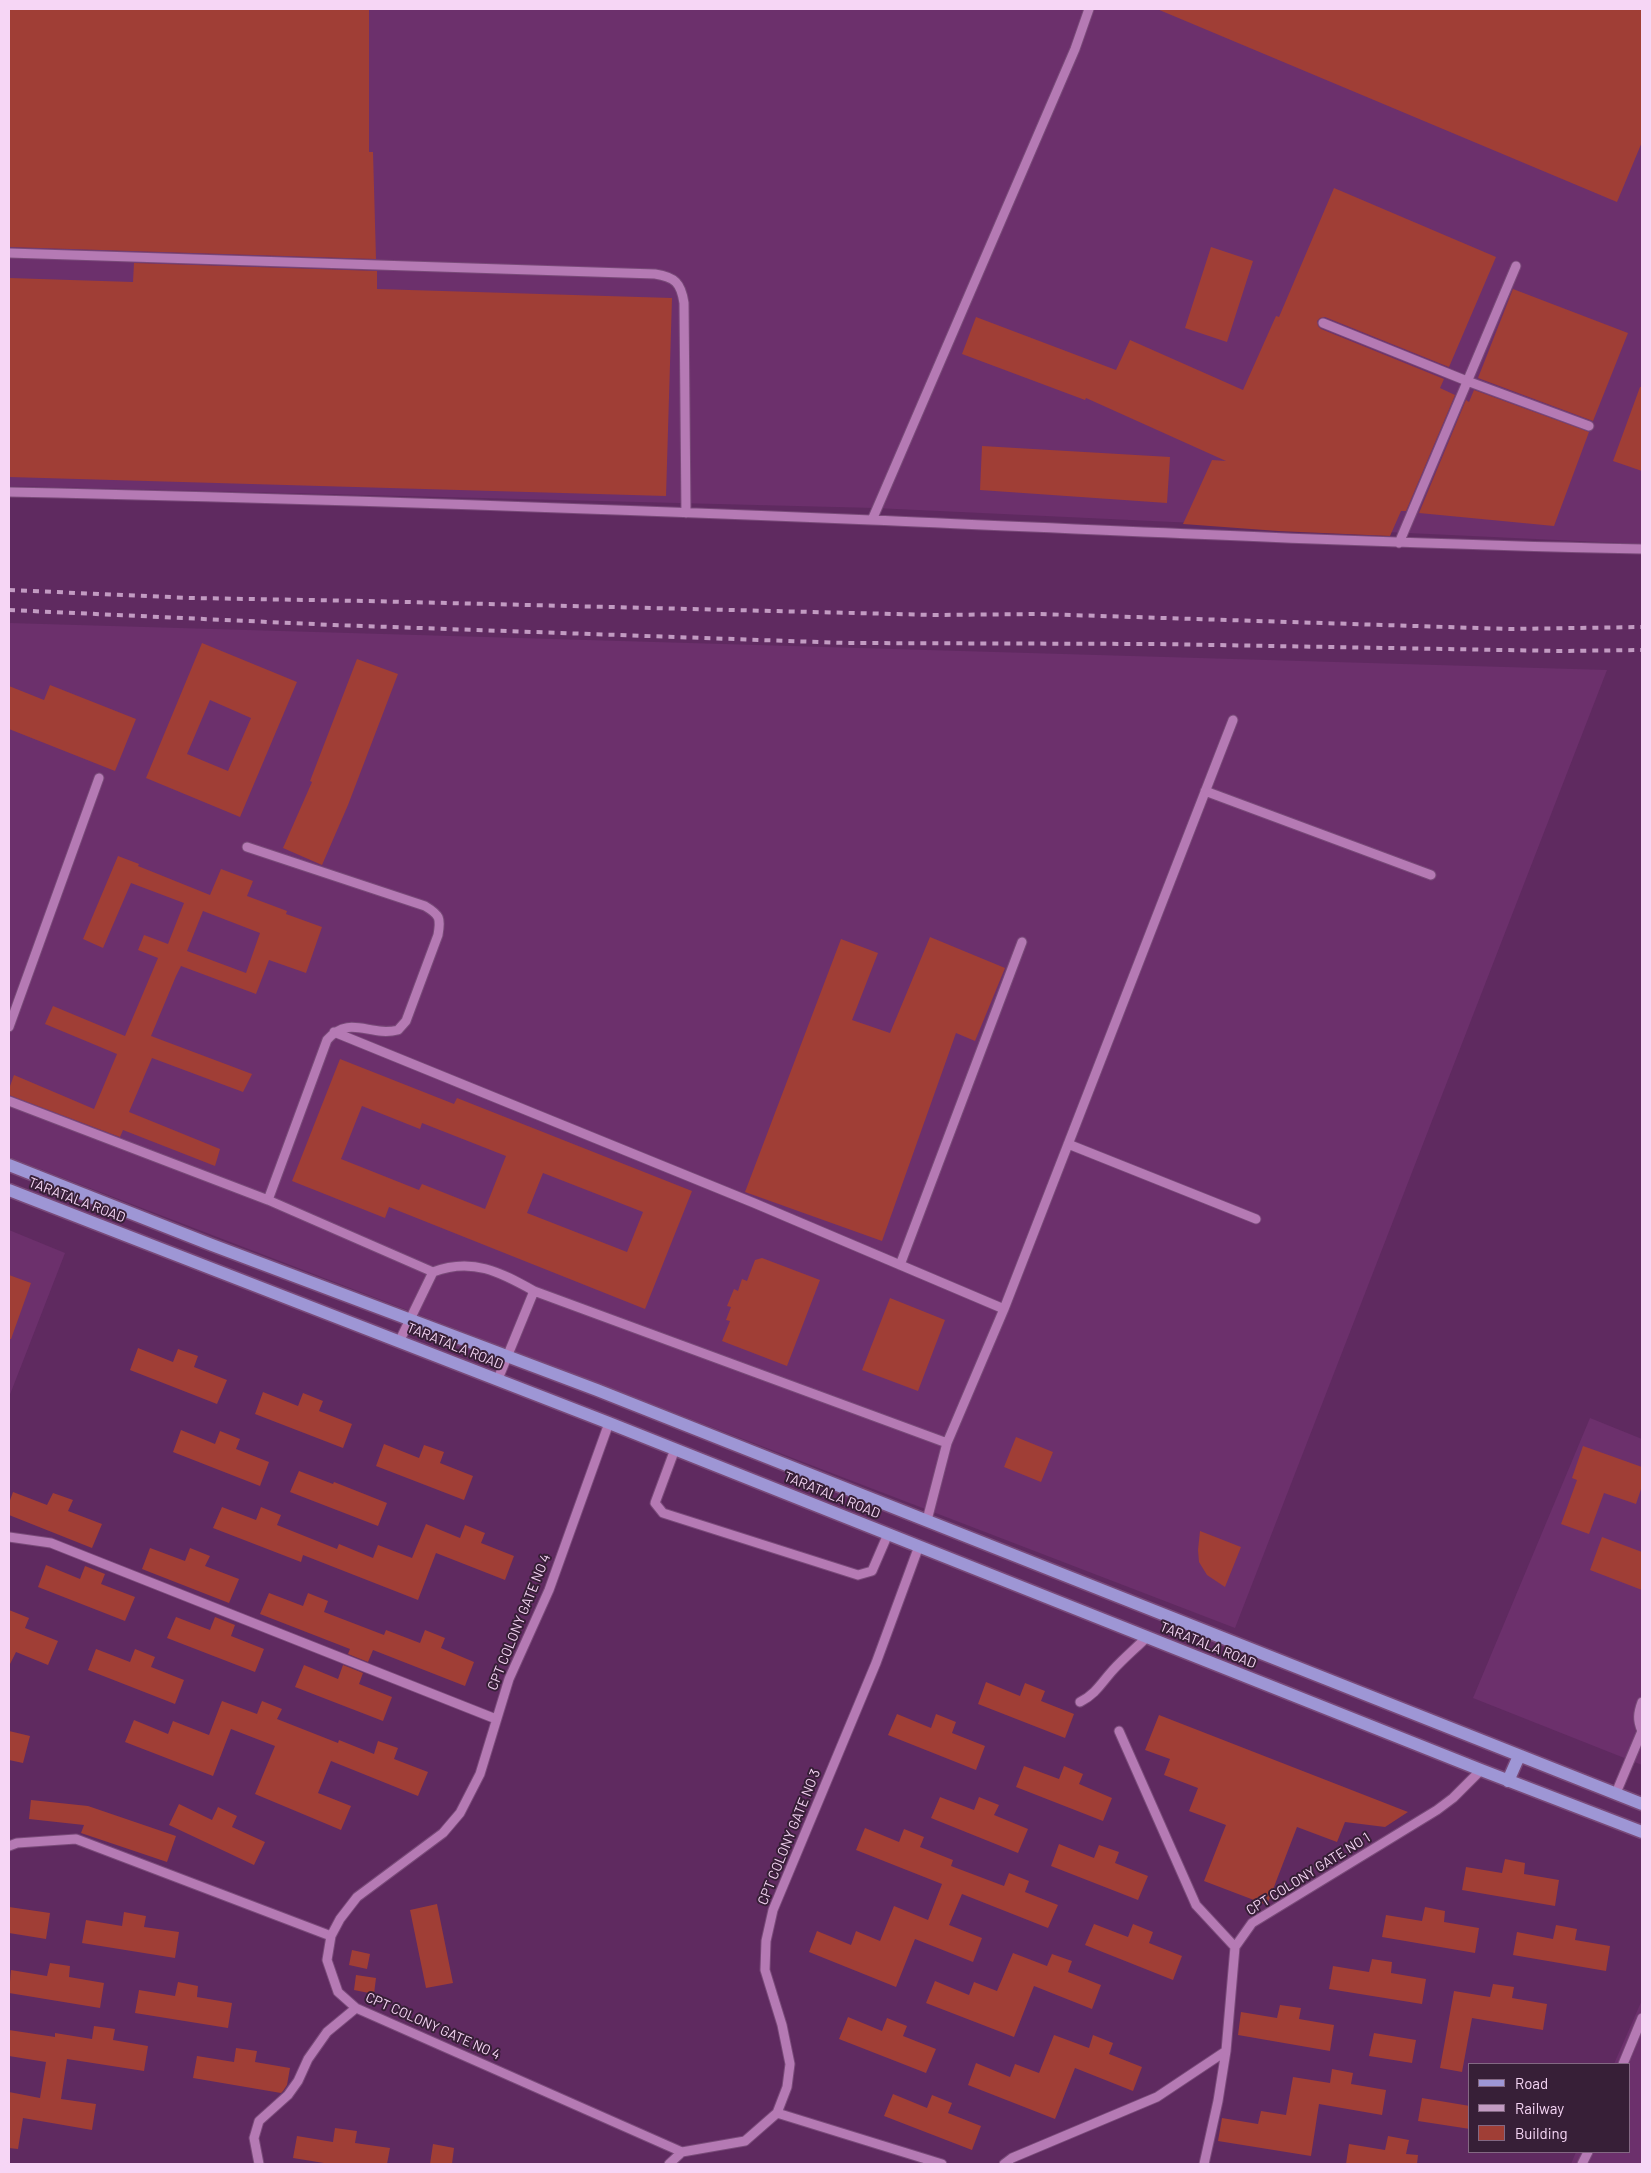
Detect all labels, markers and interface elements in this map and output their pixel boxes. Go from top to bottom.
street label: TARATALA ROAD [26,1174,128,1226]
street label: TARATALA ROAD [404,1319,506,1373]
street label: TARATALA ROAD [781,1468,883,1522]
street label: CPT COLONY GATE NO 4 [484,1551,554,1693]
street label: TARATALA ROAD [1157,1618,1259,1672]
street label: CPT COLONY GATE NO 3 [754,1767,824,1907]
street label: CPT COLONY GATE NO 1 [1243,1829,1373,1919]
street label: CPT COLONY GATE NO 4 [363,1989,503,2063]
legend [1468,2063,1631,2153]
text: Road [1515,2074,1548,2092]
text: Railway [1515,2099,1564,2117]
text: Building [1515,2124,1568,2142]

